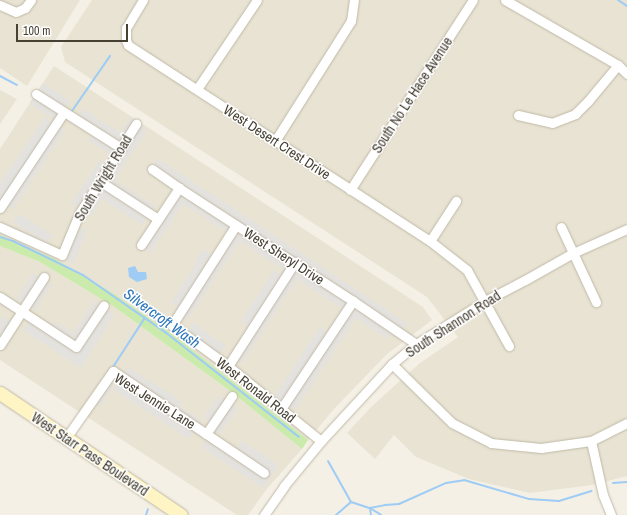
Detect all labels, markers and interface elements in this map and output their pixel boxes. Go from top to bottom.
scale bar [18,16,130,42]
text: 100 m [23,23,50,39]
street label: South No Le Hace Avenue [368,34,456,156]
street label: West Desert Crest Drive [220,101,334,183]
street label: South Wright Road [71,132,135,224]
street label: West Sheryl Drive [241,224,327,288]
water label: Silvercroft Wash [120,284,204,352]
street label: South Shannon Road [402,287,504,361]
street label: West Ronald Road [213,354,299,426]
street label: West Jennie Lane [111,369,199,433]
street label: West Starr Pass Boulevard [28,409,152,499]

